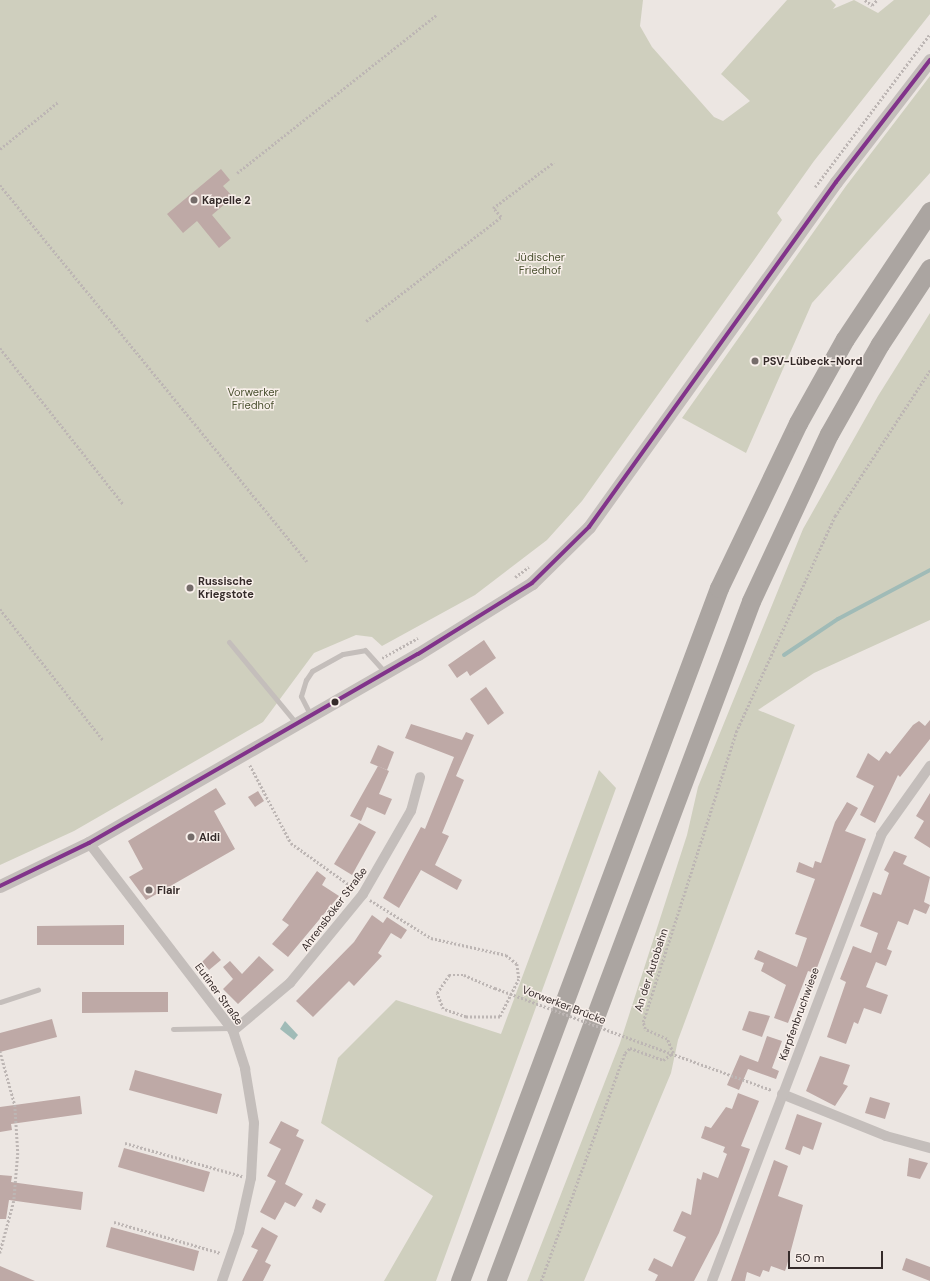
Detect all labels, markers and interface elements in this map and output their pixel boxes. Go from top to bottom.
place label: Kapelle 2 [202,193,250,207]
marker: Kapelle 2 [189,195,199,205]
park label: Jüdischer Friedhof [515,251,565,277]
place label: PSV-Lübeck-Nord [763,354,862,368]
marker: PSV-Lübeck-Nord [750,356,760,366]
park label: Vorwerker Friedhof [227,386,279,412]
place label: Russische Kriegstote [198,575,254,601]
marker: Russische Kriegstote [185,583,195,593]
unlabelled marker [330,697,340,707]
place label: Aldi [199,830,220,844]
marker: Aldi [186,832,196,842]
street label: Ahrensböker Straße [298,865,370,953]
place label: Flair [157,883,180,897]
marker: Flair [144,885,154,895]
street label: An der Autobahn [631,927,671,1013]
street label: Eutiner Straße [192,961,246,1027]
street label: Karpfenbruchwiese [776,966,822,1062]
street label: Vorwerker Brücke [520,983,608,1027]
scale bar [790,1243,885,1269]
text: 50 m [795,1250,824,1266]

